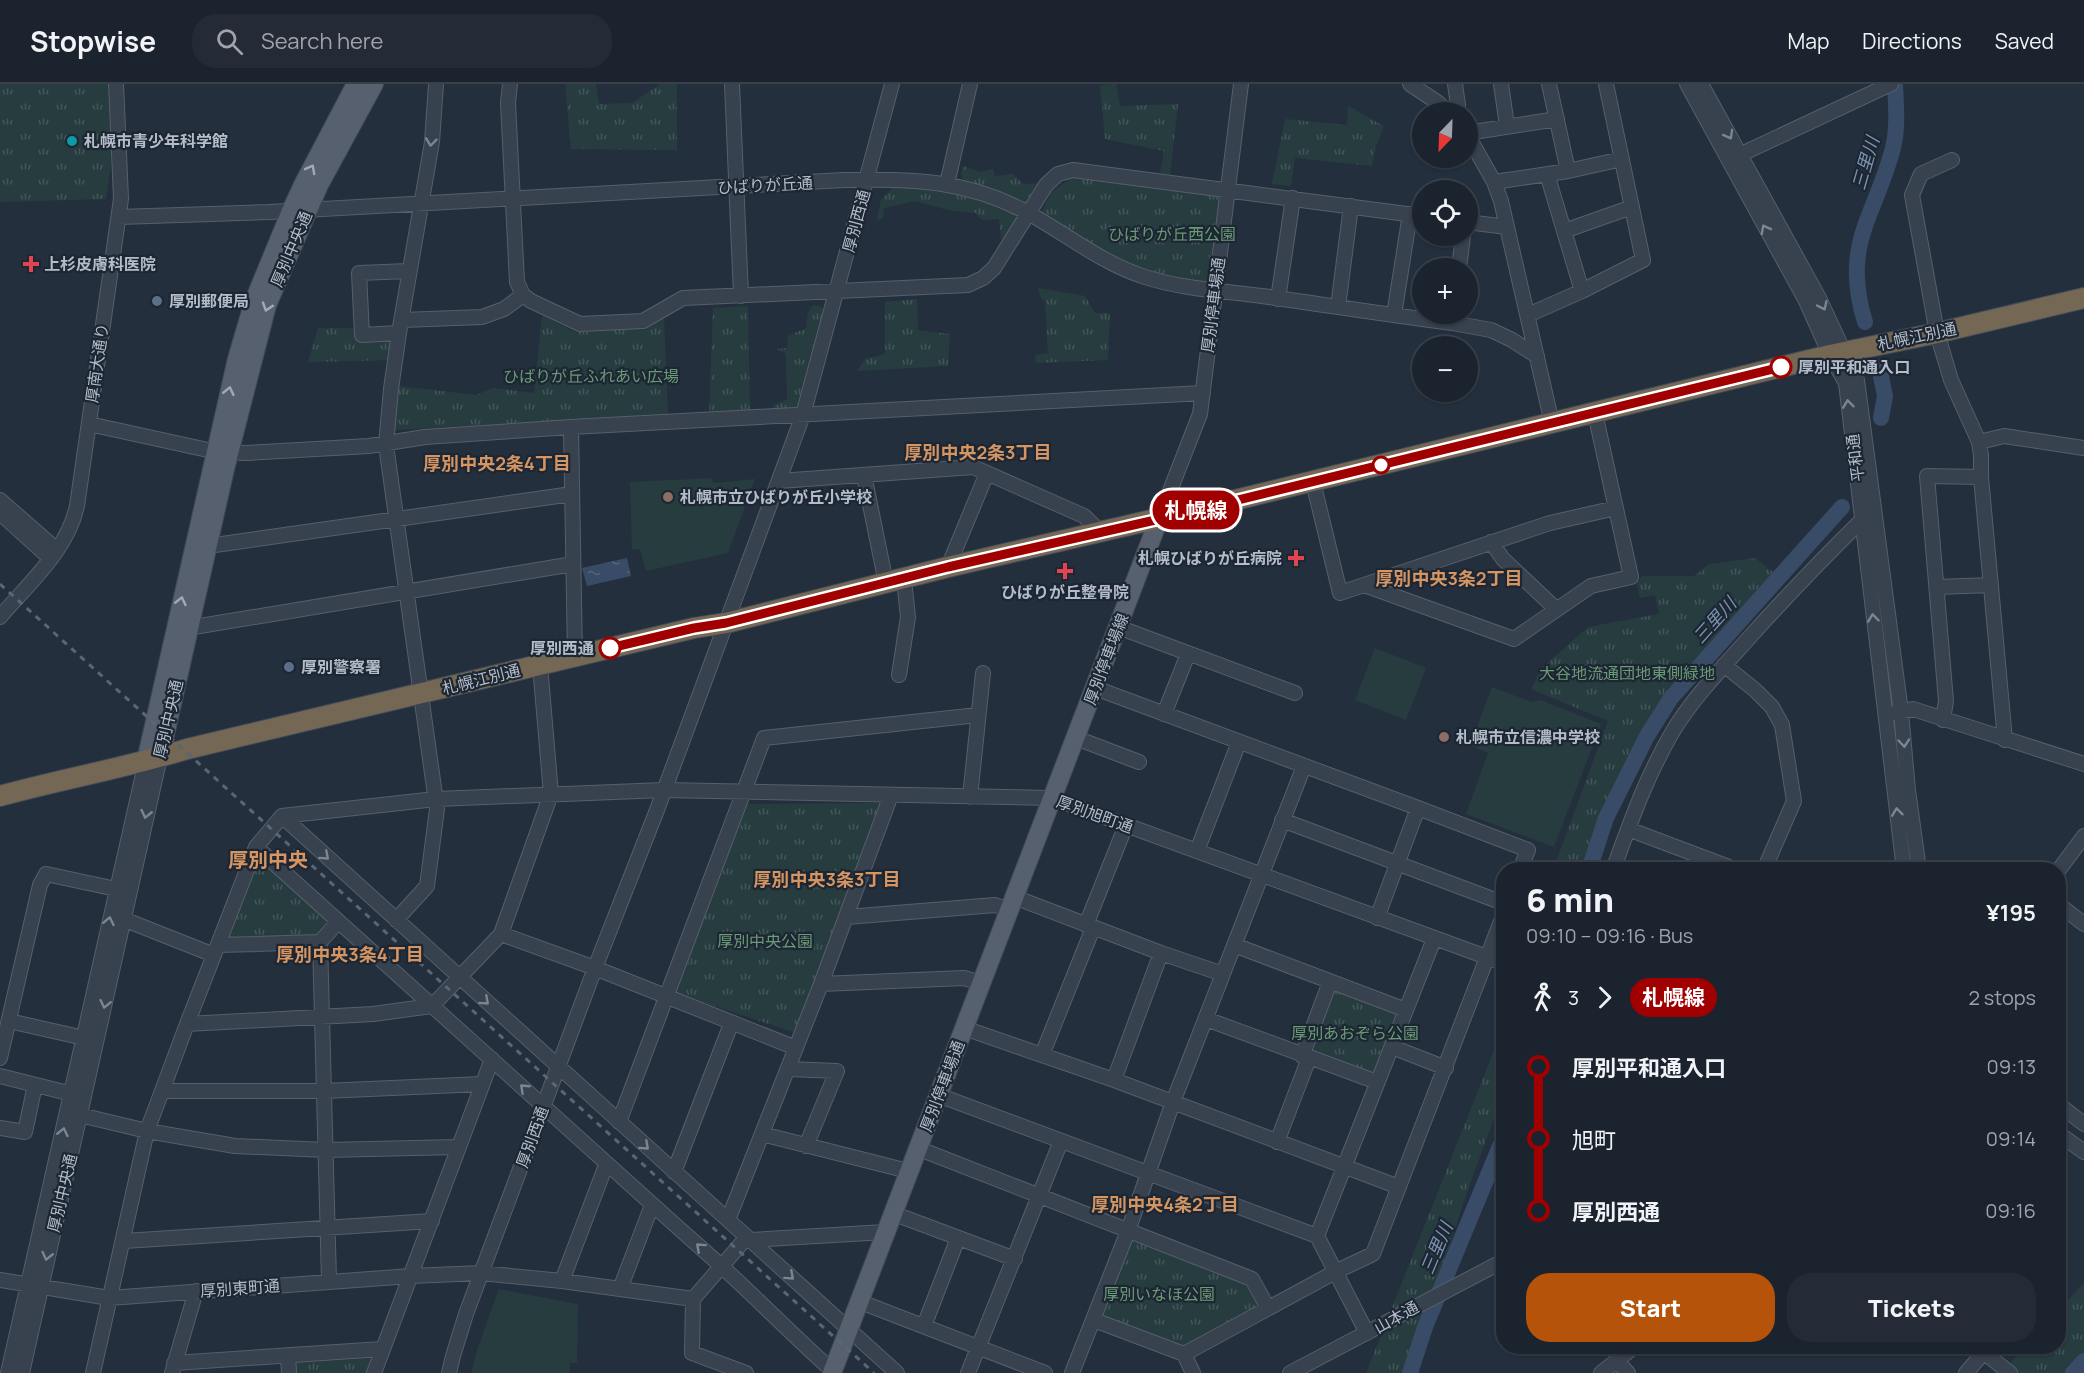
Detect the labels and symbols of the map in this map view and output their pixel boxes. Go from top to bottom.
north arrow [1412,102,1478,168]
one-way arrow [1722,129,1733,139]
place label: 札幌市青少年科学館 [84,130,228,152]
water label: 三里川 [1846,132,1885,192]
marker: 札幌市青少年科学館 [65,134,79,148]
one-way arrow [426,138,438,147]
one-way arrow [304,165,315,175]
street label: ひばりが丘通 [716,172,814,198]
street label: 厚別西通 [837,187,875,255]
street label: 厚別中央通 [265,208,317,290]
park label: ひばりが丘西公園 [1108,223,1236,245]
one-way arrow [1761,225,1772,235]
place label: 上杉皮膚科医院 [44,253,156,275]
marker: 上杉皮膚科医院 [22,255,40,273]
street label: 厚別停車場通 [1196,256,1230,354]
place label: 厚別郵便局 [169,290,249,312]
marker: 厚別郵便局 [150,294,164,308]
one-way arrow [1815,300,1827,311]
one-way arrow [262,301,274,312]
street label: 札幌江別通 [1876,317,1958,355]
street label: 厚南大通り [81,322,113,404]
marker: 厚別平和通入口 [1770,356,1792,378]
place label: 厚別平和通入口 [1798,356,1910,378]
park label: ひばりが丘ふれあい広場 [503,365,679,387]
one-way arrow [222,386,235,396]
one-way arrow [1843,399,1855,408]
street label: 平和通 [1841,433,1869,483]
district label: 厚別中央2条3丁目 [904,440,1052,464]
district label: 厚別中央2条4丁目 [423,451,571,475]
unlabelled marker [1372,456,1390,474]
place label: 札幌市立ひばりが丘小学校 [680,486,872,508]
marker: 札幌市立ひばりが丘小学校 [661,490,675,504]
line badge: 札幌線 [1162,490,1230,530]
place label: 札幌ひばりが丘病院 [1138,547,1282,569]
marker: 札幌ひばりが丘病院 [1287,549,1305,567]
marker: ひばりが丘整骨院 [1056,562,1074,580]
district label: 厚別中央3条2丁目 [1375,566,1523,590]
place label: ひばりが丘整骨院 [1001,581,1129,603]
water label: 三里川 [1687,590,1742,648]
one-way arrow [173,597,186,607]
street label: 厚別停車場線 [1079,610,1133,708]
one-way arrow [1867,614,1880,623]
place label: 厚別西通 [530,637,594,659]
marker: 厚別西通 [599,637,621,659]
place label: 厚別警察署 [301,656,381,678]
street label: 札幌江別通 [440,659,522,699]
marker: 厚別警察署 [282,660,296,674]
park label: 大谷地流通団地東側緑地 [1539,662,1715,684]
street label: 厚別中央通 [148,678,188,760]
place label: 札幌市立信濃中学校 [1456,726,1600,748]
marker: 札幌市立信濃中学校 [1437,730,1451,744]
one-way arrow [1897,738,1910,747]
street label: 厚別旭町通 [1054,790,1136,838]
one-way arrow [1891,807,1903,817]
one-way arrow [141,809,154,819]
district label: 厚別中央 [228,846,308,873]
one-way arrow [318,849,329,860]
district label: 厚別中央3条3丁目 [754,867,900,891]
one-way arrow [102,916,115,926]
park label: 厚別中央公園 [717,930,813,952]
district label: 厚別中央3条4丁目 [276,942,424,966]
one-way arrow [478,994,489,1005]
one-way arrow [99,999,112,1009]
park label: 厚別あおぞら公園 [1291,1022,1419,1044]
street label: 厚別停車場通 [915,1037,969,1135]
one-way arrow [520,1085,531,1096]
street label: 厚別西通 [511,1103,553,1171]
one-way arrow [56,1127,69,1137]
one-way arrow [639,1139,649,1150]
street label: 厚別中央通 [42,1152,82,1234]
district label: 厚別中央4条2丁目 [1091,1192,1239,1216]
water label: 三里川 [1414,1217,1458,1278]
one-way arrow [696,1243,707,1254]
one-way arrow [42,1251,55,1261]
one-way arrow [784,1269,794,1280]
street label: 厚別東町通 [199,1274,281,1302]
park label: 厚別いなほ公園 [1103,1283,1215,1305]
street label: 山本通 [1370,1296,1422,1338]

